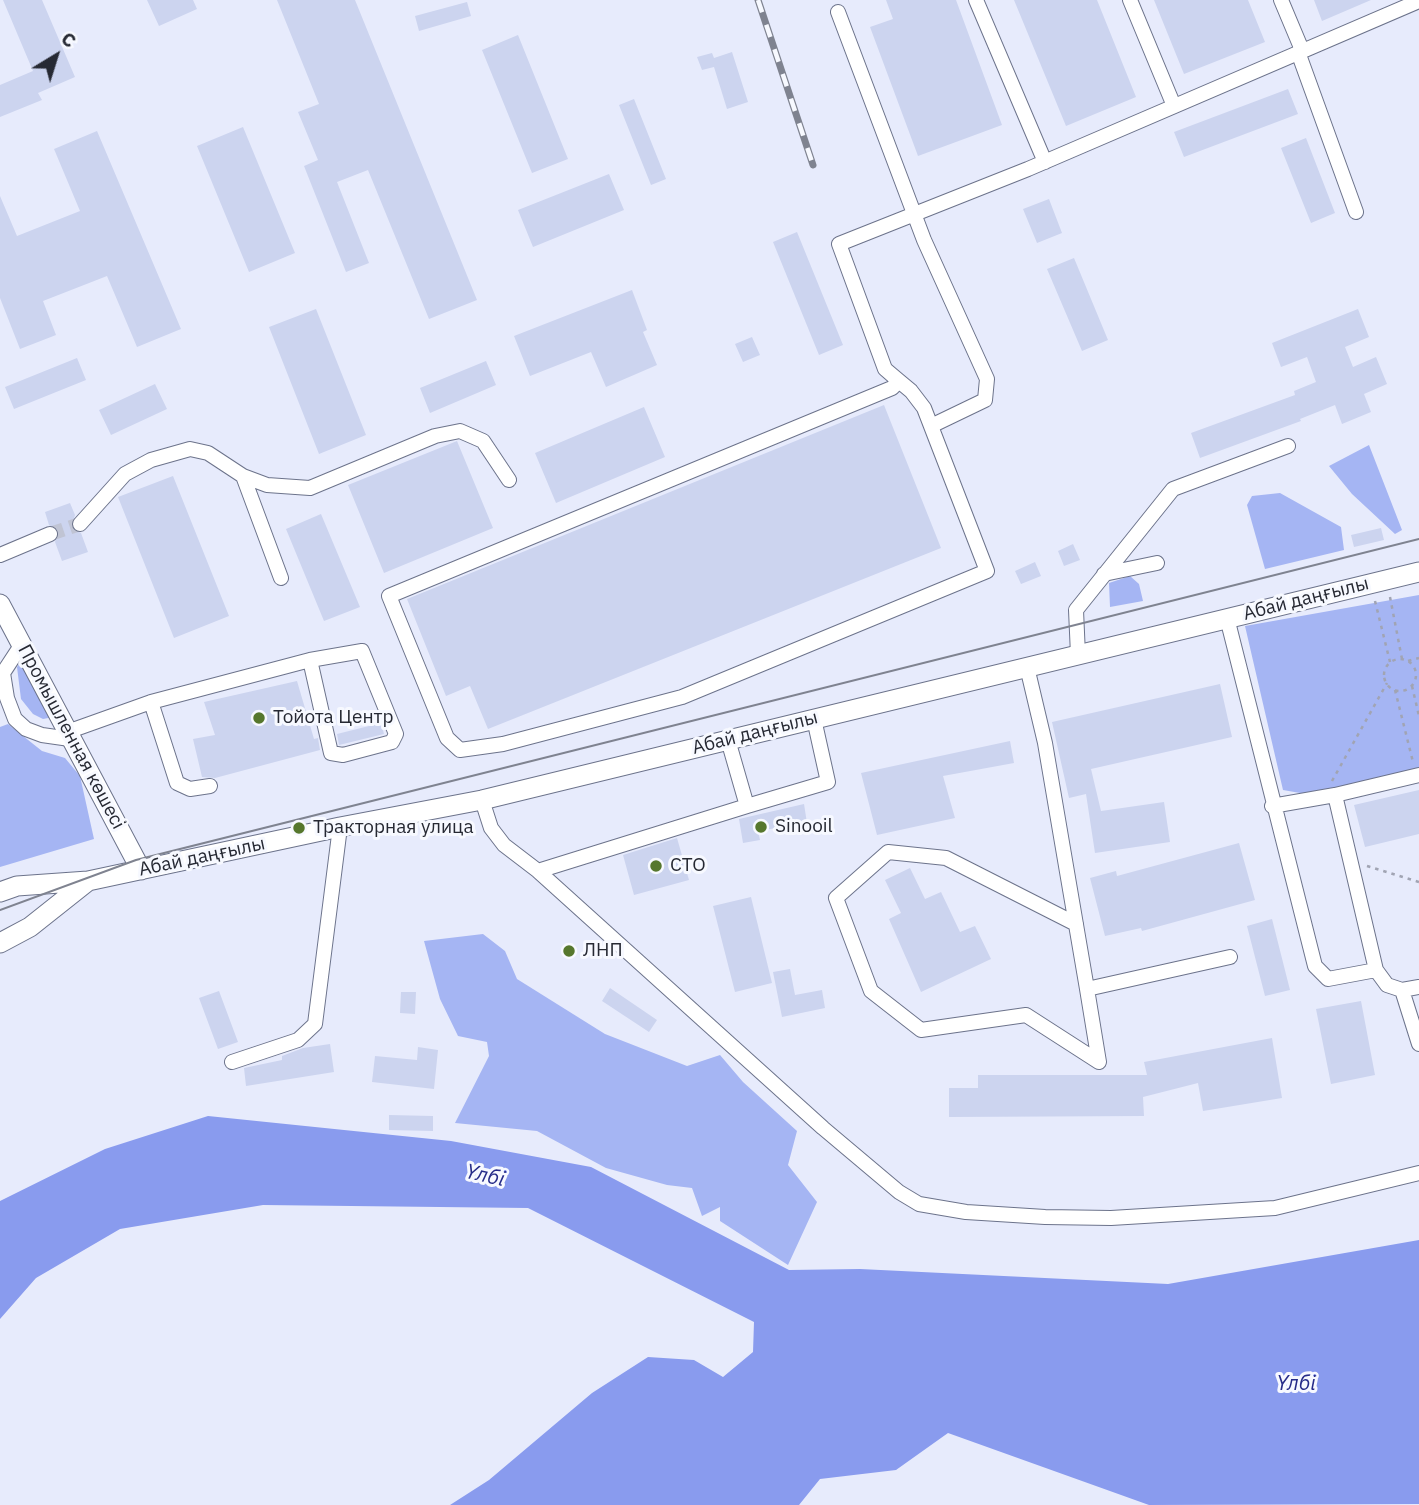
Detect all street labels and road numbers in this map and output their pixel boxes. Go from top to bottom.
street label: Абай даңғылы [1241,572,1371,626]
street label: Промышленная көшесі [13,641,129,833]
street label: Абай даңғылы [690,706,820,760]
street label: Абай даңғылы [137,832,267,882]

